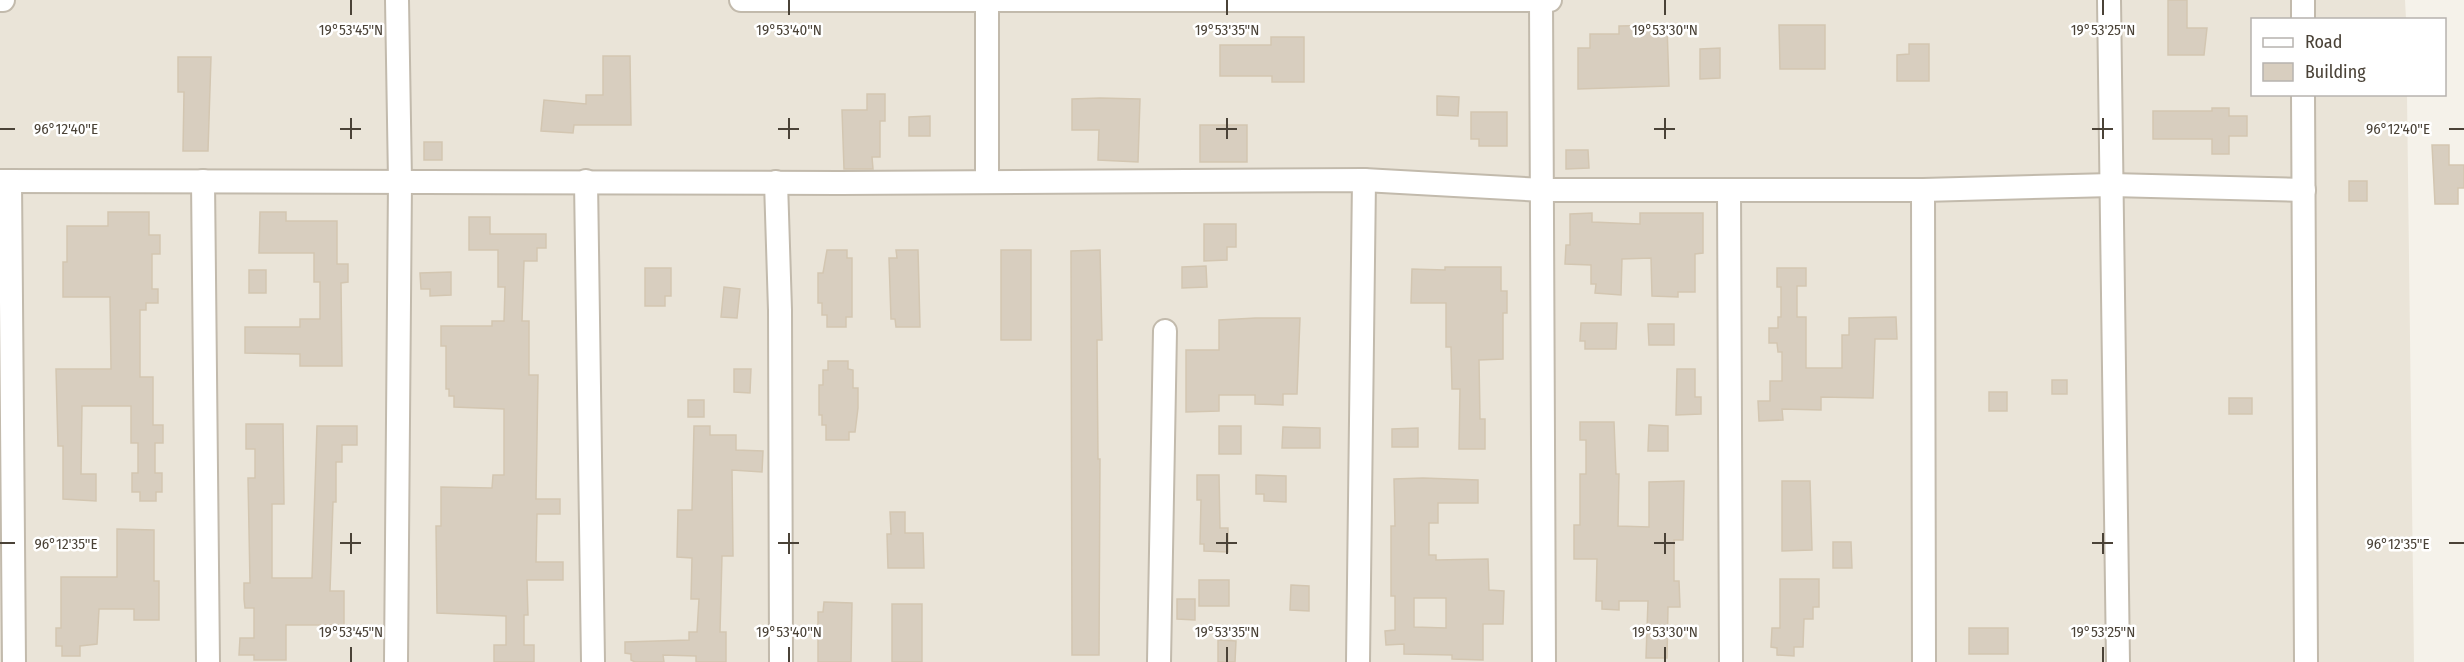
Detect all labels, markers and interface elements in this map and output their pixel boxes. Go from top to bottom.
legend [2251,18,2446,96]
text: 19°53'45"N [319,21,383,39]
text: 19°53'40"N [756,21,822,39]
text: 19°53'35"N [1195,21,1259,39]
text: 19°53'30"N [1632,21,1698,39]
text: 19°53'25"N [2071,21,2135,39]
text: Road [2305,31,2342,53]
text: Building [2305,61,2366,83]
text: 96°12'40"E [34,120,98,138]
text: 96°12'40"E [2366,120,2430,138]
text: 96°12'35"E [34,535,98,553]
text: 96°12'35"E [2366,535,2430,553]
text: 19°53'45"N [319,623,383,641]
text: 19°53'40"N [756,623,822,641]
text: 19°53'35"N [1195,623,1259,641]
text: 19°53'30"N [1632,623,1698,641]
text: 19°53'25"N [2071,623,2135,641]

